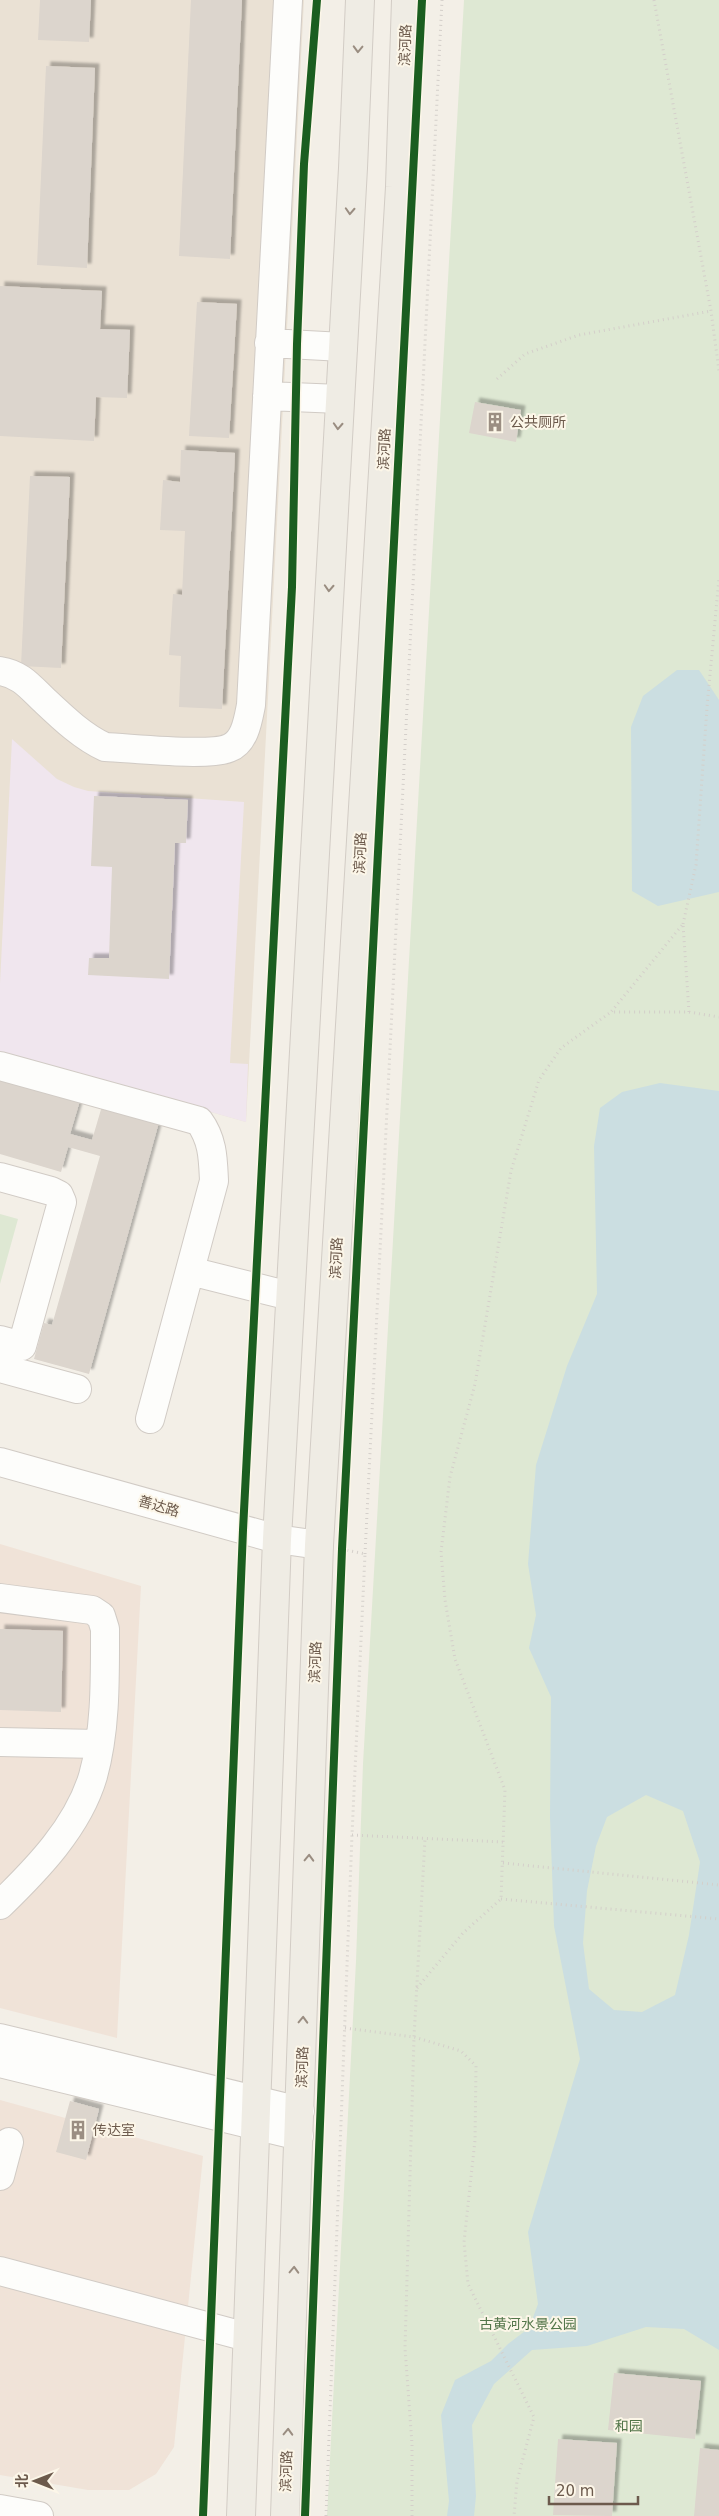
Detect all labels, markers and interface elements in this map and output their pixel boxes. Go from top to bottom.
street label: 滨河路 [396,24,414,66]
one-way arrow [352,45,363,53]
one-way arrow [345,207,356,215]
building icon: 公共厕所 [484,411,506,433]
place label: 公共厕所 [510,414,566,430]
one-way arrow [333,422,344,430]
street label: 滨河路 [375,428,393,470]
one-way arrow [324,584,335,592]
street label: 滨河路 [351,832,369,874]
street label: 滨河路 [327,1237,345,1279]
street label: 善达路 [137,1493,181,1519]
street label: 滨河路 [306,1641,324,1683]
one-way arrow [303,1853,314,1861]
one-way arrow [298,2016,309,2024]
street label: 滨河路 [293,2046,311,2088]
building icon: 传达室 [67,2119,89,2141]
place label: 传达室 [93,2122,135,2138]
one-way arrow [289,2266,299,2274]
park label: 古黄河水景公园 [479,2316,577,2332]
park label: 和园 [615,2418,643,2434]
one-way arrow [282,2428,293,2436]
street label: 滨河路 [277,2450,295,2492]
north arrow [10,2456,60,2506]
text: 北 [14,2474,30,2488]
scale bar [549,2474,638,2506]
text: 20 m [556,2482,594,2500]

